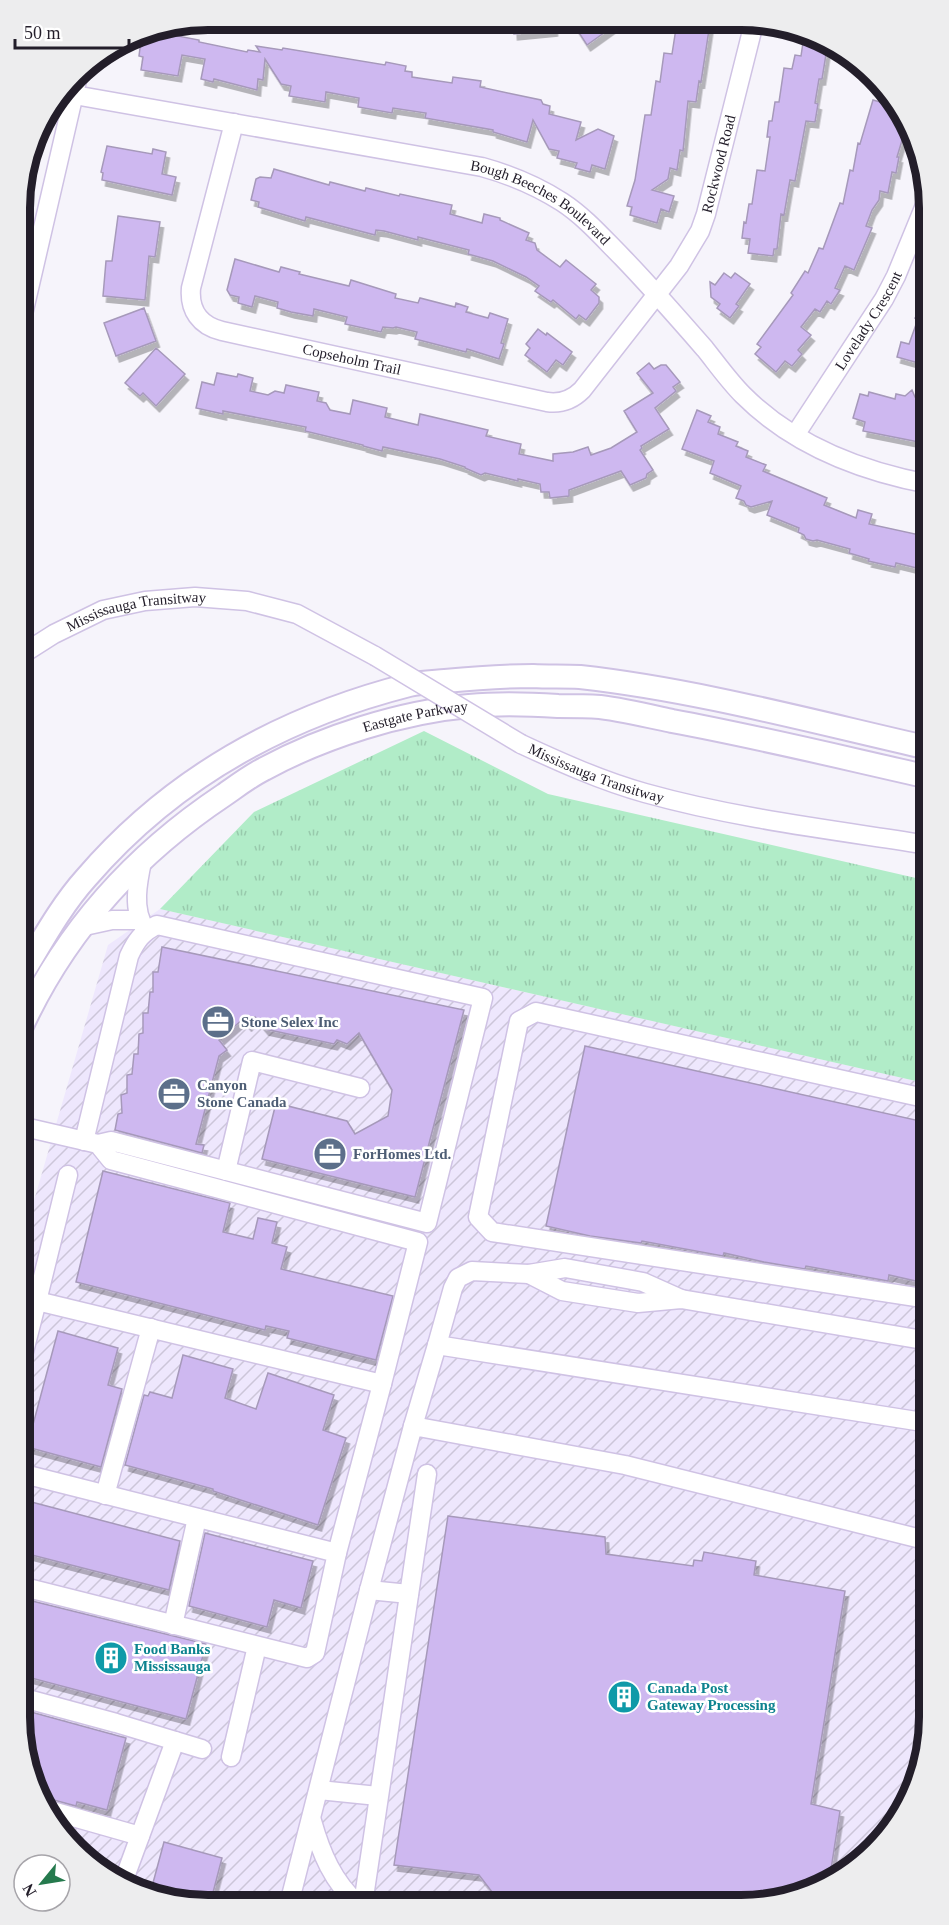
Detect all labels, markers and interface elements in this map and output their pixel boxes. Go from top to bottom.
scale bar [15,12,129,50]
text: 50 m [24,23,61,43]
street label: Rockwood Road [699,113,739,215]
street label: Bough Beeches Boulevard [469,157,614,248]
street label: Lovelady Crescent [832,268,905,373]
street label: Copseholm Trail [301,341,403,378]
street label: Mississauga Transitway [64,589,207,635]
street label: Eastgate Parkway [361,698,469,735]
street label: Mississauga Transitway [526,741,666,806]
office icon: Stone Selex Inc [200,1004,236,1040]
place label: Stone Selex Inc [241,1014,339,1030]
office icon: Canyon Stone Canada [156,1076,192,1112]
place label: Canyon Stone Canada [197,1077,287,1110]
office icon: ForHomes Ltd. [312,1136,348,1172]
place label: ForHomes Ltd. [353,1146,452,1162]
building icon: Food Banks Mississauga [93,1640,129,1676]
place label: Food Banks Mississauga [134,1641,211,1674]
building icon: Canada Post Gateway Processing [606,1679,642,1715]
place label: Canada Post Gateway Processing [647,1680,776,1713]
north arrow [12,1853,72,1913]
text: N [19,1881,40,1900]

